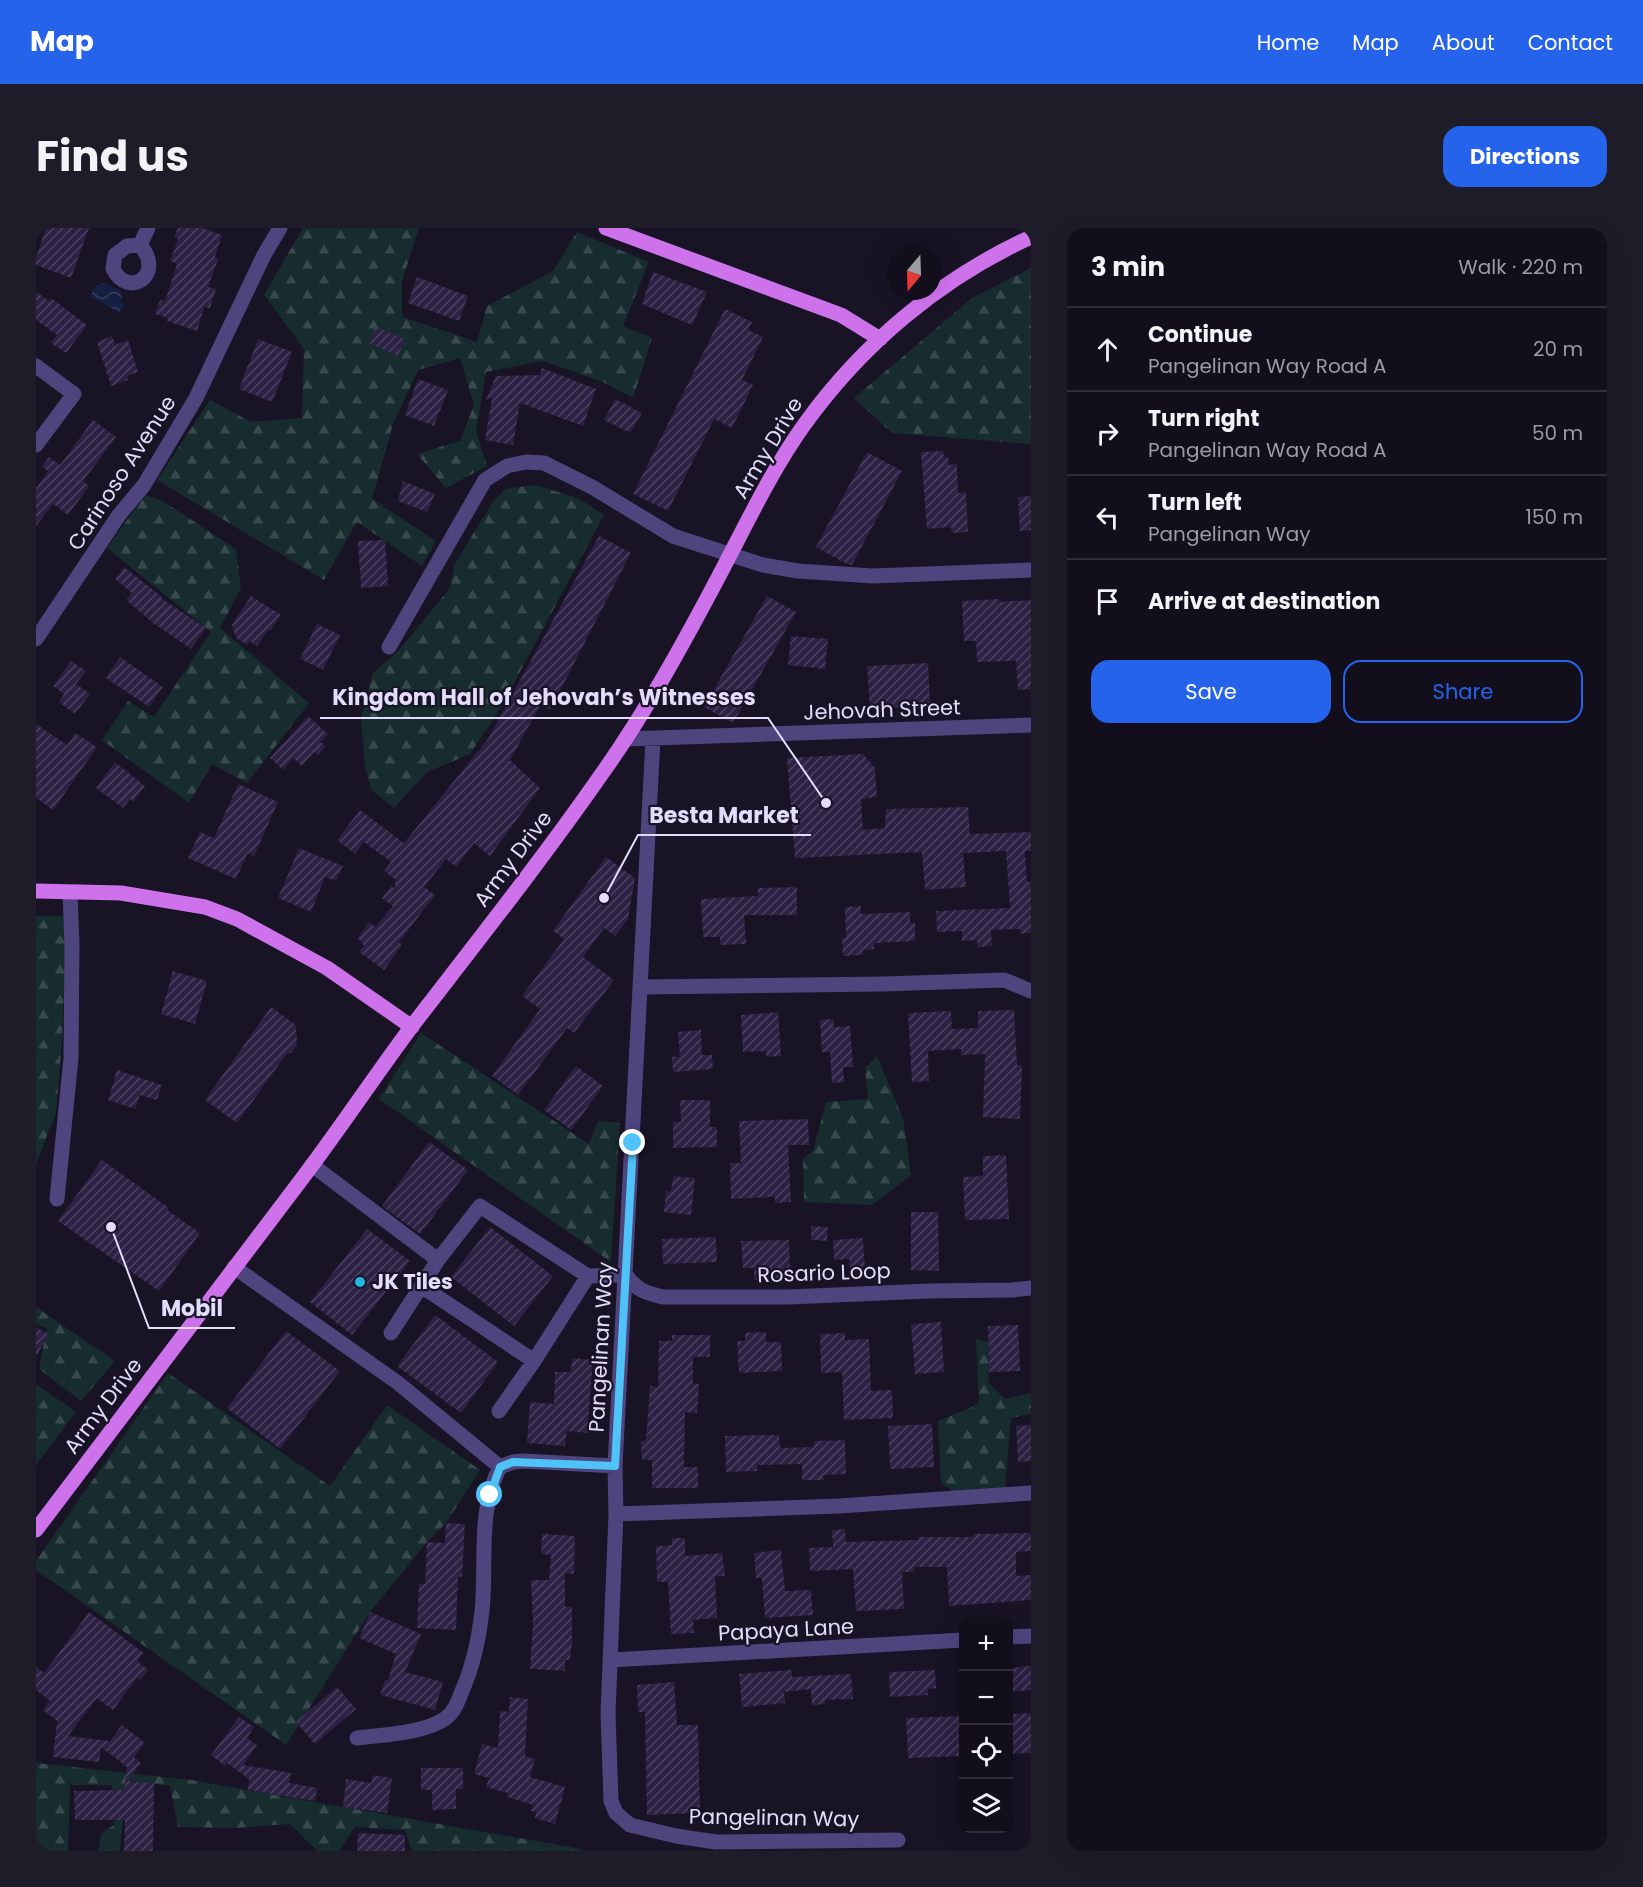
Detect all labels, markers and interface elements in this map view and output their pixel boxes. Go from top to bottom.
text: Map [30,22,94,61]
text: Home [1257,28,1319,57]
text: Map [1352,28,1399,57]
text: About [1432,28,1495,57]
text: Contact [1528,28,1613,57]
button: Directions [1443,126,1607,187]
text: Find us [36,127,189,186]
north arrow [887,246,941,300]
text: 3 min [1091,249,1165,285]
text: Walk · 220 m [1458,253,1583,281]
text: Continue [1148,319,1252,350]
icon: ahead [1091,333,1124,366]
text: 20 m [1533,335,1583,363]
text: Pangelinan Way Road A [1148,352,1387,380]
street label: Carinoso Avenue [61,390,183,556]
street label: Army Drive [726,392,809,504]
text: Turn right [1148,403,1259,434]
icon: right [1091,417,1124,450]
text: 50 m [1532,419,1583,447]
text: Pangelinan Way Road A [1148,436,1387,464]
text: Turn left [1148,487,1242,518]
icon: left [1091,501,1124,534]
text: 150 m [1526,503,1583,531]
text: Pangelinan Way [1148,520,1310,548]
icon: arrive [1091,585,1124,618]
text: Arrive at destination [1148,586,1380,617]
button: Save [1091,660,1331,723]
button: Share [1343,660,1583,723]
callout: Kingdom Hall of Jehovah’s Witnesses [320,678,768,718]
text: Kingdom Hall of Jehovah’s Witnesses [332,682,756,713]
street label: Jehovah Street [803,692,961,727]
callout: Besta Market [638,795,811,835]
text: Besta Market [649,800,799,831]
street label: Army Drive [467,805,558,913]
route end [619,1129,645,1155]
street label: Rosario Loop [757,1256,891,1289]
street label: Pangelinan Way [582,1261,619,1433]
place label: JK Tiles [372,1267,453,1296]
marker: JK Tiles [353,1275,367,1289]
callout: Mobil [149,1288,235,1328]
text: Mobil [161,1293,223,1324]
street label: Army Drive [57,1352,148,1460]
route start [476,1481,502,1507]
street label: Papaya Lane [717,1611,855,1648]
map controls [959,1617,1013,1833]
button: + [959,1617,1013,1671]
button: − [959,1671,1013,1725]
button: locate [959,1725,1013,1779]
button: layers [959,1779,1013,1833]
street label: Pangelinan Way [688,1802,860,1833]

